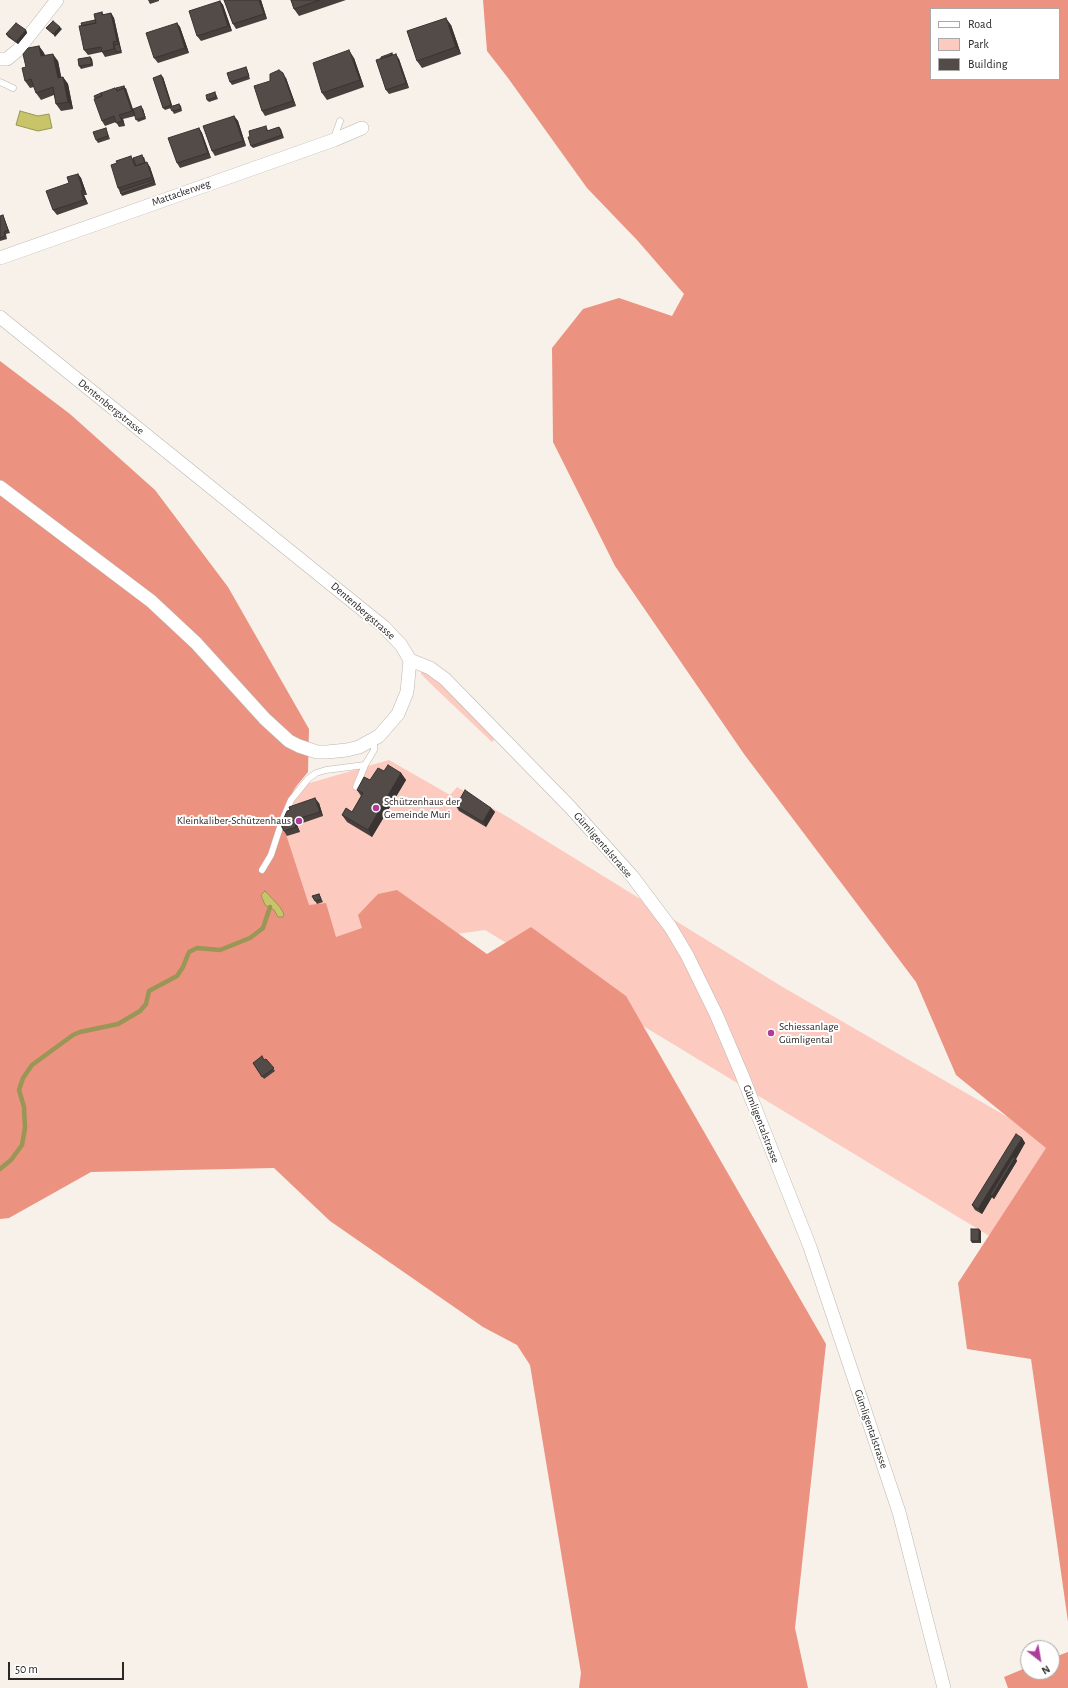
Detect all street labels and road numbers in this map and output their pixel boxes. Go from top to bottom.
street label: Mattackerweg [150,177,212,209]
street label: Dentenbergstrasse [75,376,147,438]
street label: Dentenbergstrasse [328,579,398,643]
street label: Gümligentalstrasse [571,809,635,881]
street label: Gümligentalstrasse [740,1083,782,1165]
street label: Gümligentalstrasse [851,1388,891,1470]

